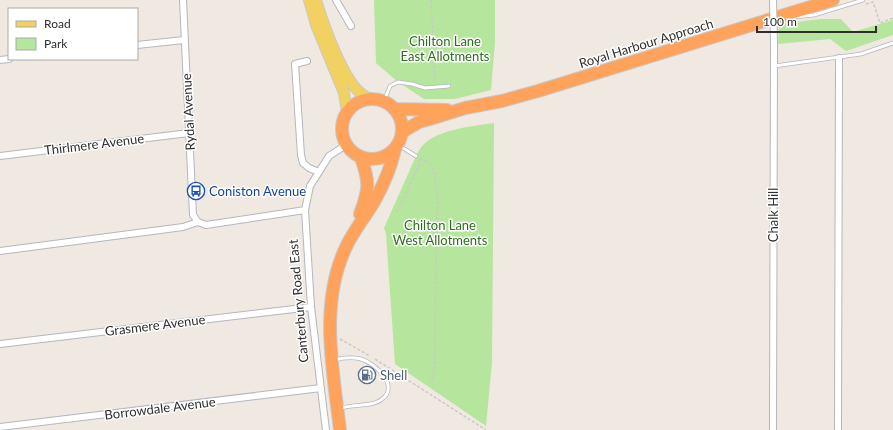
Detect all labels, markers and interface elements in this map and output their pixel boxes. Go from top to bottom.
legend [8,8,138,60]
scale bar [757,8,876,34]
text: 100 m [763,14,797,29]
street label: Royal Harbour Approach [577,15,715,71]
text: Road [44,16,71,31]
park label: Chilton Lane East Allotments [401,33,490,64]
text: Park [44,36,68,51]
street label: Rydal Avenue [178,73,198,151]
street label: Thirlmere Avenue [43,130,145,158]
bus stop icon: Coniston Avenue [186,181,206,201]
place label: Coniston Avenue [209,183,306,199]
street label: Chalk Hill [765,188,781,242]
park label: Chilton Lane West Allotments [393,217,488,248]
street label: Canterbury Road East [285,238,311,363]
street label: Grasmere Avenue [104,311,206,339]
fuel station icon: Shell [357,365,377,385]
place label: Shell [380,367,407,383]
street label: Borrowdale Avenue [104,393,217,423]

